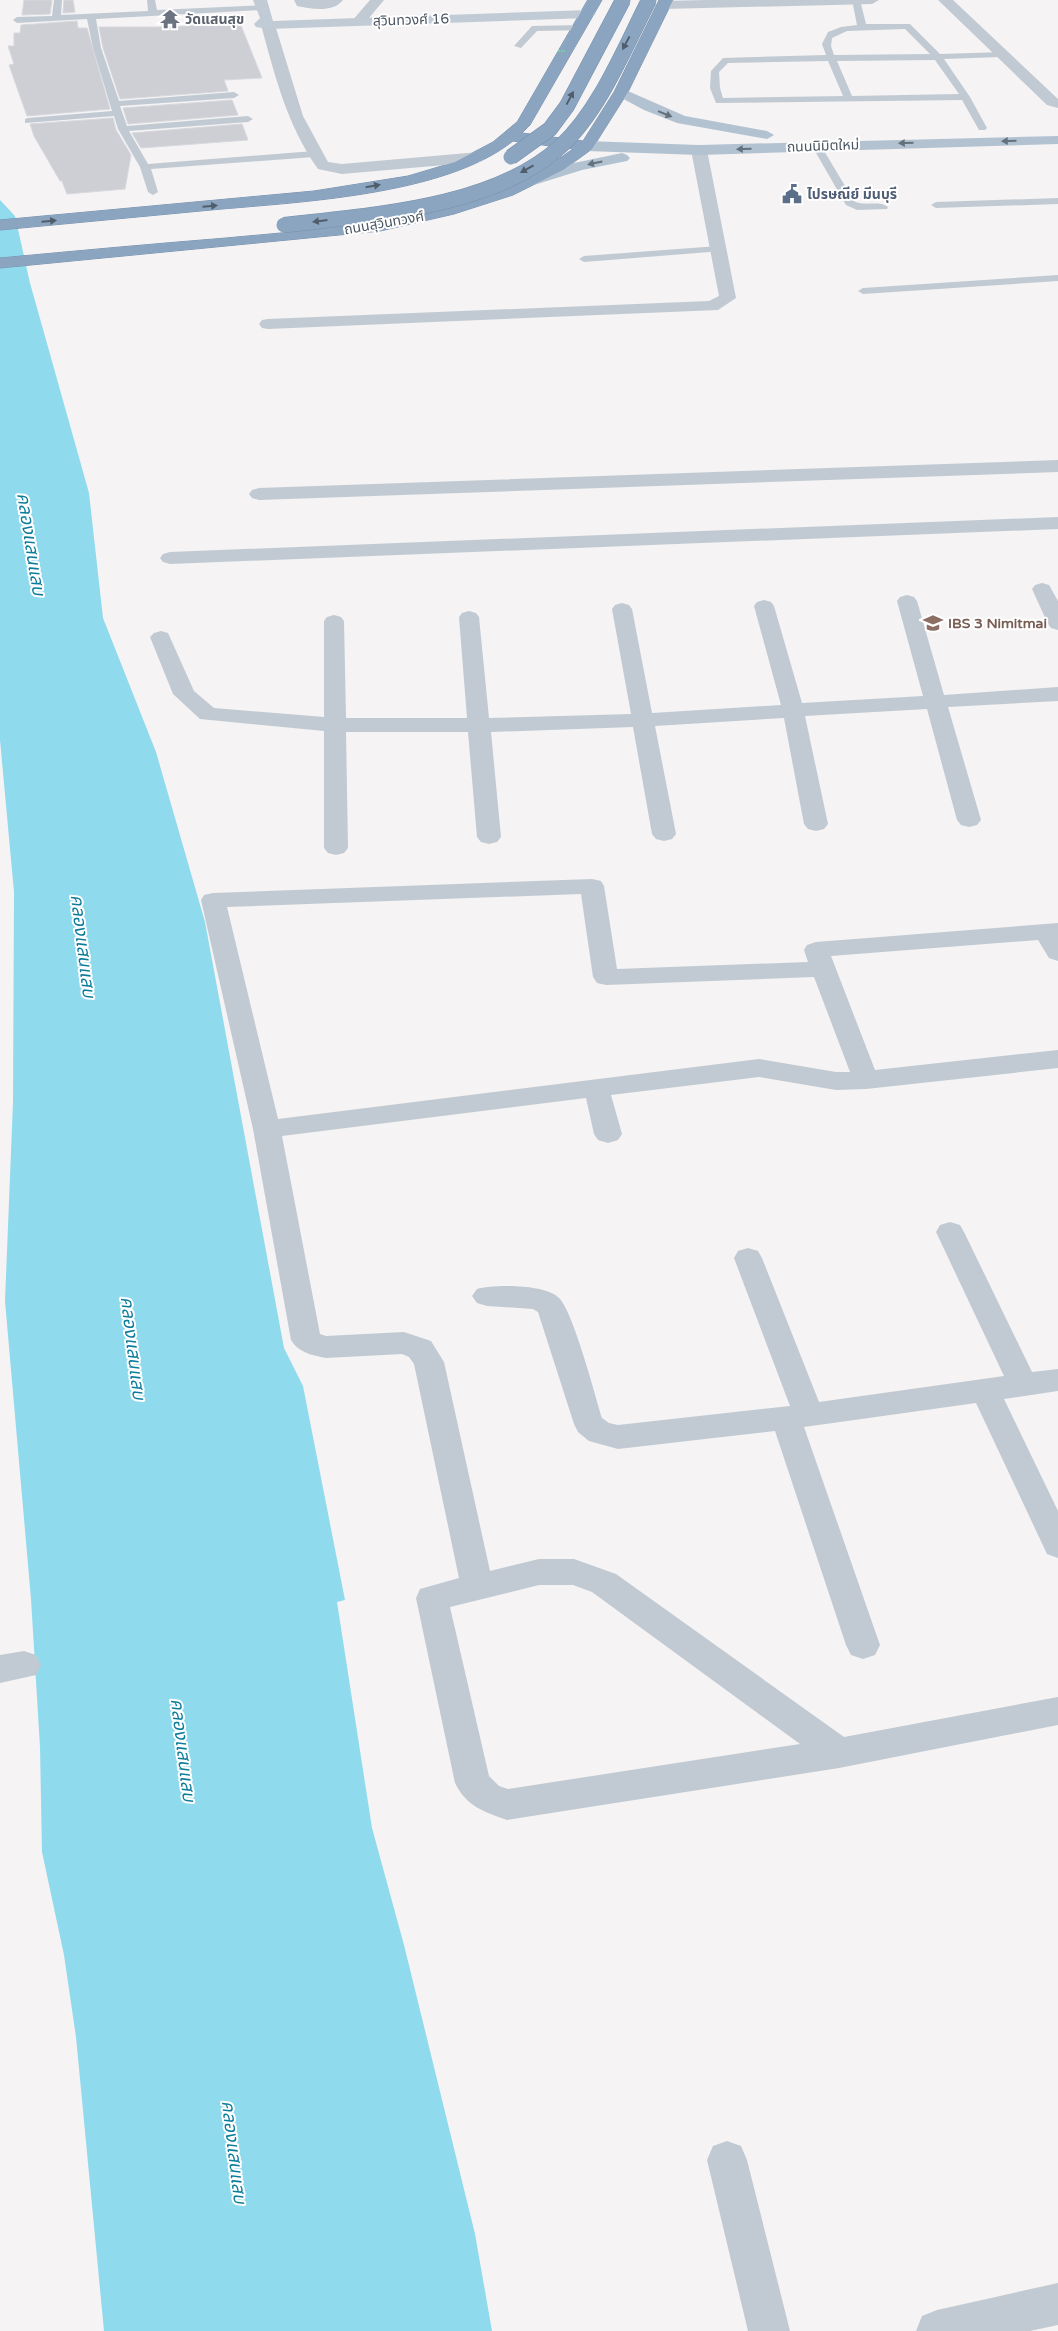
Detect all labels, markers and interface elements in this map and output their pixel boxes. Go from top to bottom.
temple icon: วัดแสนสุข [159,8,181,30]
street label: สุวินทวงศ์ 16 [373,10,450,30]
place label: วัดแสนสุข [185,11,244,28]
one-way arrow [622,36,630,50]
one-way arrow [566,91,574,106]
one-way arrow [657,110,672,118]
street label: ถนนนิมิตใหม่ [786,136,860,156]
one-way arrow [1001,137,1017,145]
one-way arrow [898,140,914,148]
one-way arrow [736,145,752,153]
one-way arrow [588,159,603,167]
one-way arrow [521,164,534,173]
one-way arrow [365,182,381,190]
public building icon: ไปรษณีย์ มีนบุรี [781,183,803,205]
place label: ไปรษณีย์ มีนบุรี [807,186,897,203]
one-way arrow [203,202,219,210]
street label: ถนนสุวินทวงศ์ [343,208,425,238]
one-way arrow [41,216,57,224]
one-way arrow [312,217,328,225]
water label: คลองแสนแสบ [12,491,50,598]
school or university icon: IBS 3 Nimitmai [922,612,944,634]
place label: IBS 3 Nimitmai [948,615,1047,632]
water label: คลองแสนแสบ [66,893,100,1000]
water label: คลองแสนแสบ [116,1295,150,1402]
water label: คลองแสนแสบ [166,1697,200,1804]
water label: คลองแสนแสบ [217,2099,251,2206]

